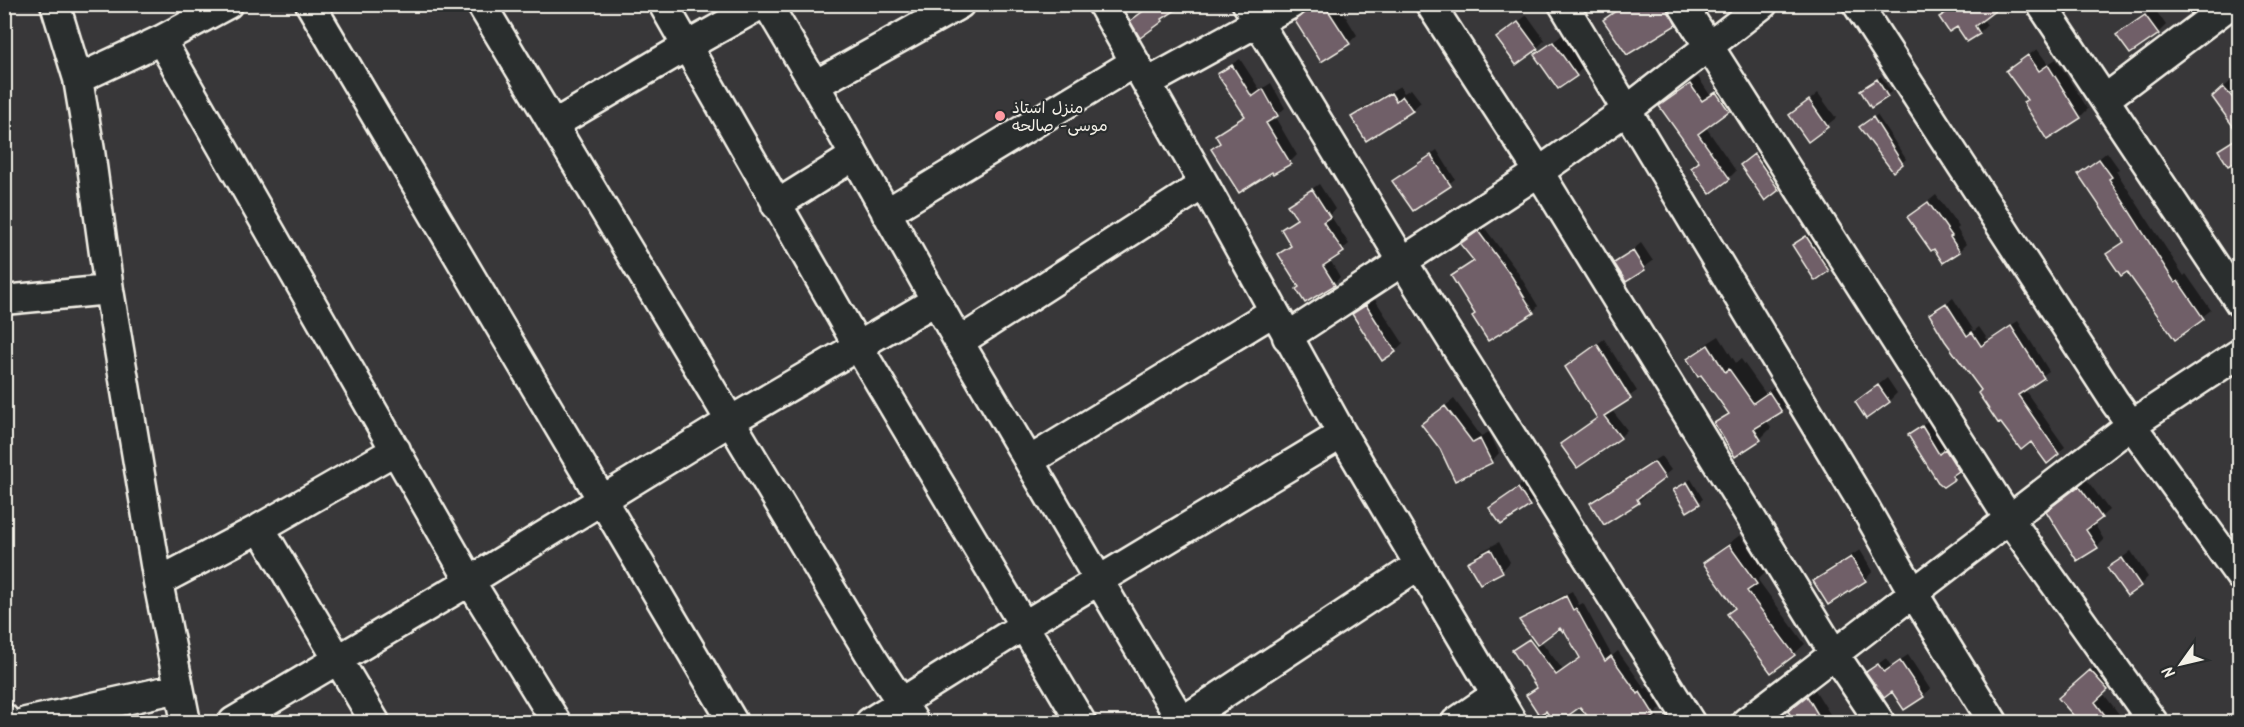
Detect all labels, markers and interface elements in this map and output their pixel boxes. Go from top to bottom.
place label: منزل استاذ موسى- صالحه [1012,96,1108,139]
marker: منزل استاذ موسى- صالحه [993,109,1007,123]
north arrow [2151,634,2211,694]
text: N [2157,660,2183,683]

